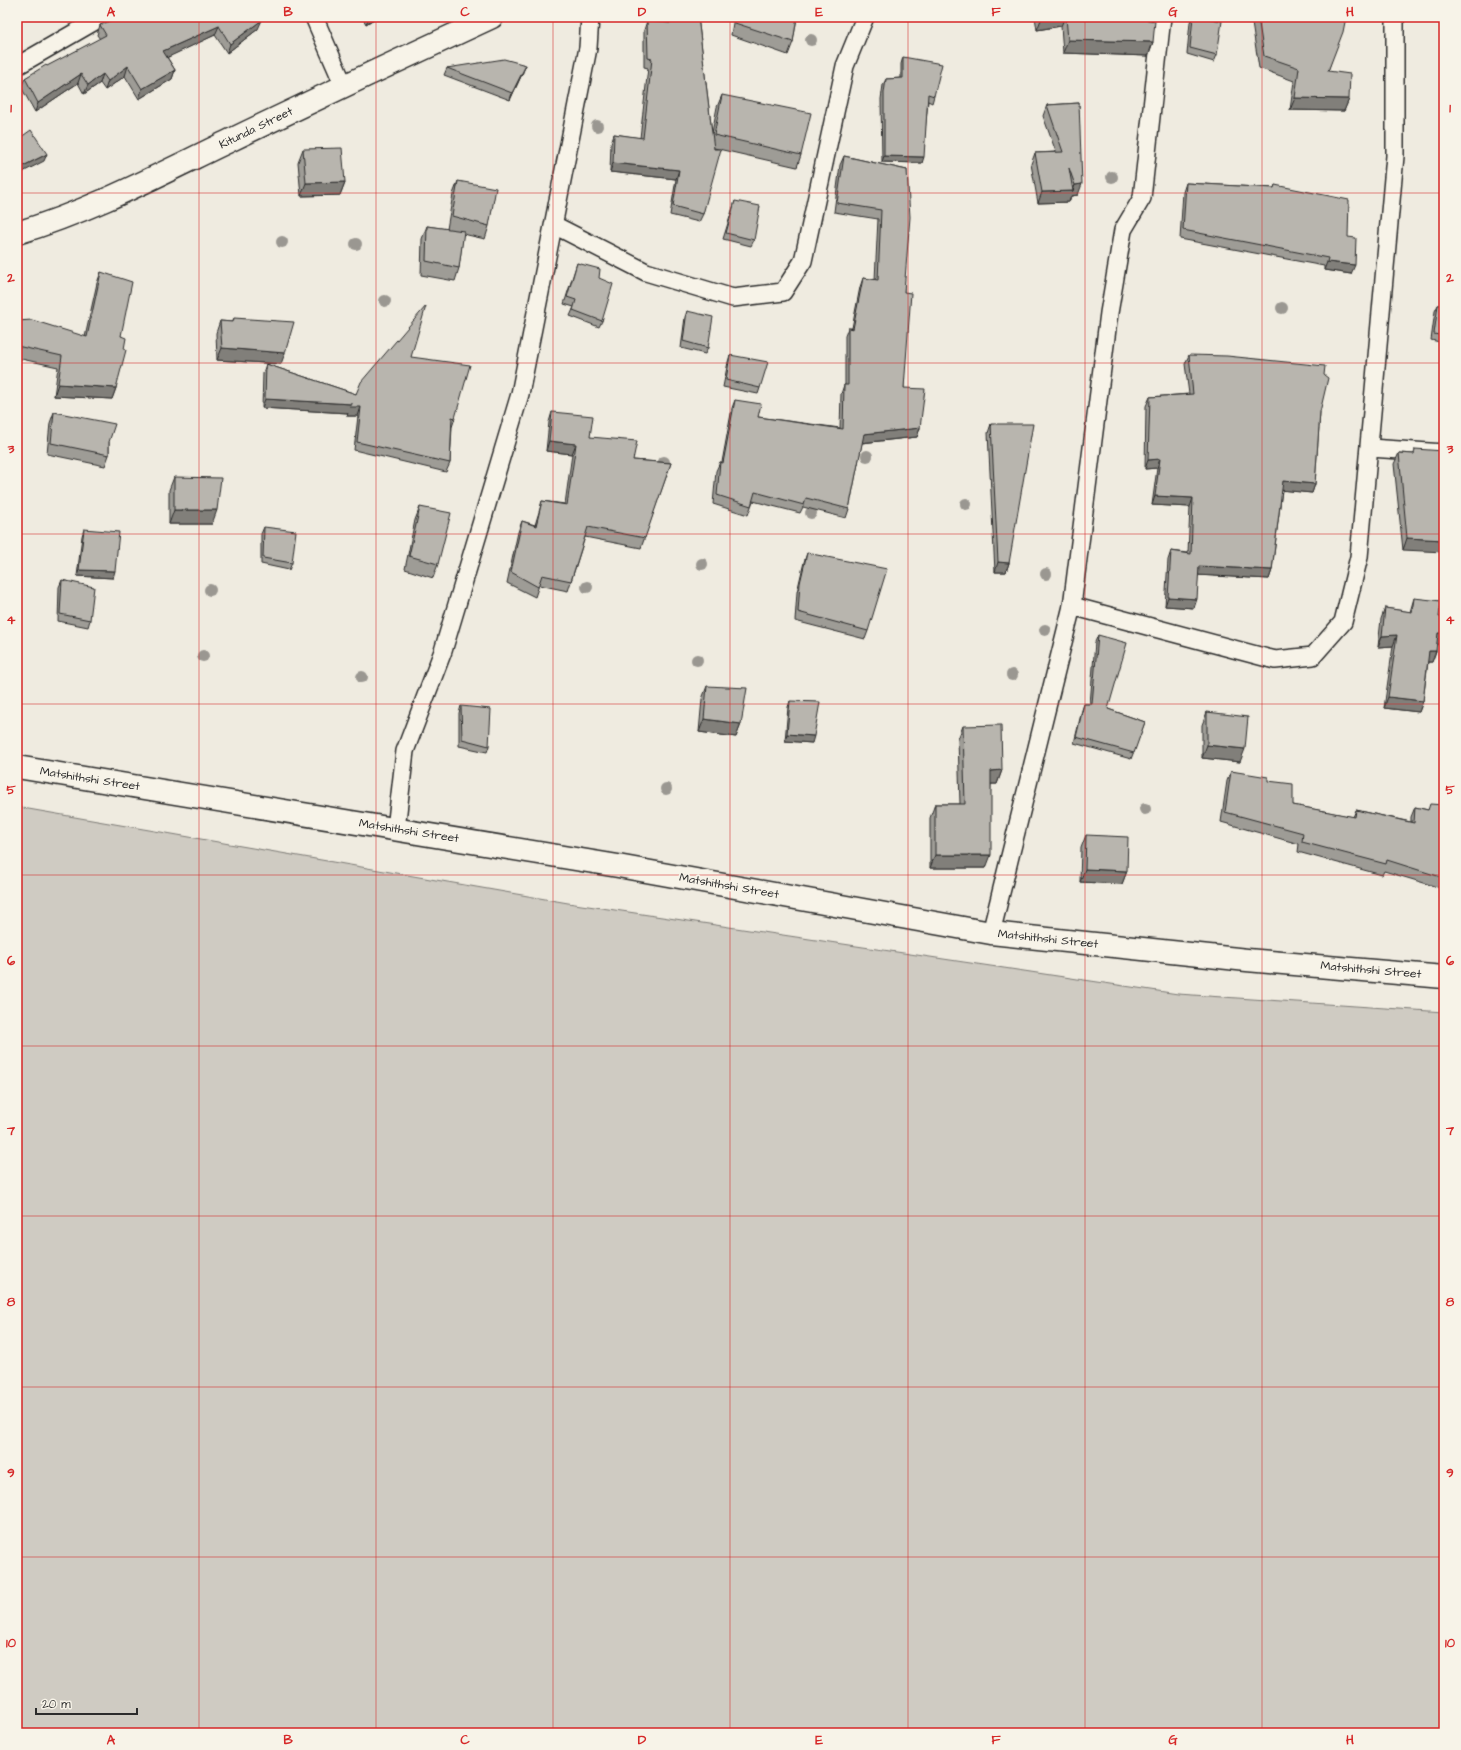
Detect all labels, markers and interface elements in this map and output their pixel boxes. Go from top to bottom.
text: A [107,3,116,21]
text: B [283,3,293,21]
text: C [460,3,470,21]
text: D [638,3,647,21]
text: E [815,3,823,21]
text: F [991,3,1001,21]
text: G [1168,3,1178,21]
text: H [1346,3,1354,21]
text: 1 [10,99,12,117]
text: 1 [1449,99,1451,117]
street label: Kitunda Street [216,103,296,153]
text: 2 [6,269,15,287]
text: 2 [1445,269,1454,287]
text: 3 [7,440,15,458]
text: 3 [1446,440,1454,458]
text: 4 [7,611,16,629]
text: 4 [1446,611,1455,629]
street label: Matshithshi Street [39,763,141,795]
text: 5 [6,781,16,799]
text: 5 [1445,781,1455,799]
street label: Matshithshi Street [358,815,460,847]
street label: Matshithshi Street [678,869,780,903]
street label: Matshithshi Street [997,925,1099,953]
text: 6 [7,952,16,970]
text: 6 [1446,952,1455,970]
street label: Matshithshi Street [1320,957,1422,983]
text: 7 [6,1122,16,1140]
text: 7 [1445,1122,1455,1140]
text: 8 [7,1293,16,1311]
text: 8 [1446,1293,1455,1311]
text: 9 [7,1464,15,1482]
text: 9 [1446,1464,1454,1482]
text: 10 [6,1634,17,1652]
text: 10 [1445,1634,1456,1652]
scale bar [36,1690,137,1716]
text: 20 m [42,1696,71,1713]
text: A [107,1731,116,1749]
text: B [283,1731,293,1749]
text: C [460,1731,470,1749]
text: D [638,1731,647,1749]
text: E [815,1731,823,1749]
text: F [991,1731,1001,1749]
text: G [1168,1731,1178,1749]
text: H [1346,1731,1354,1749]

